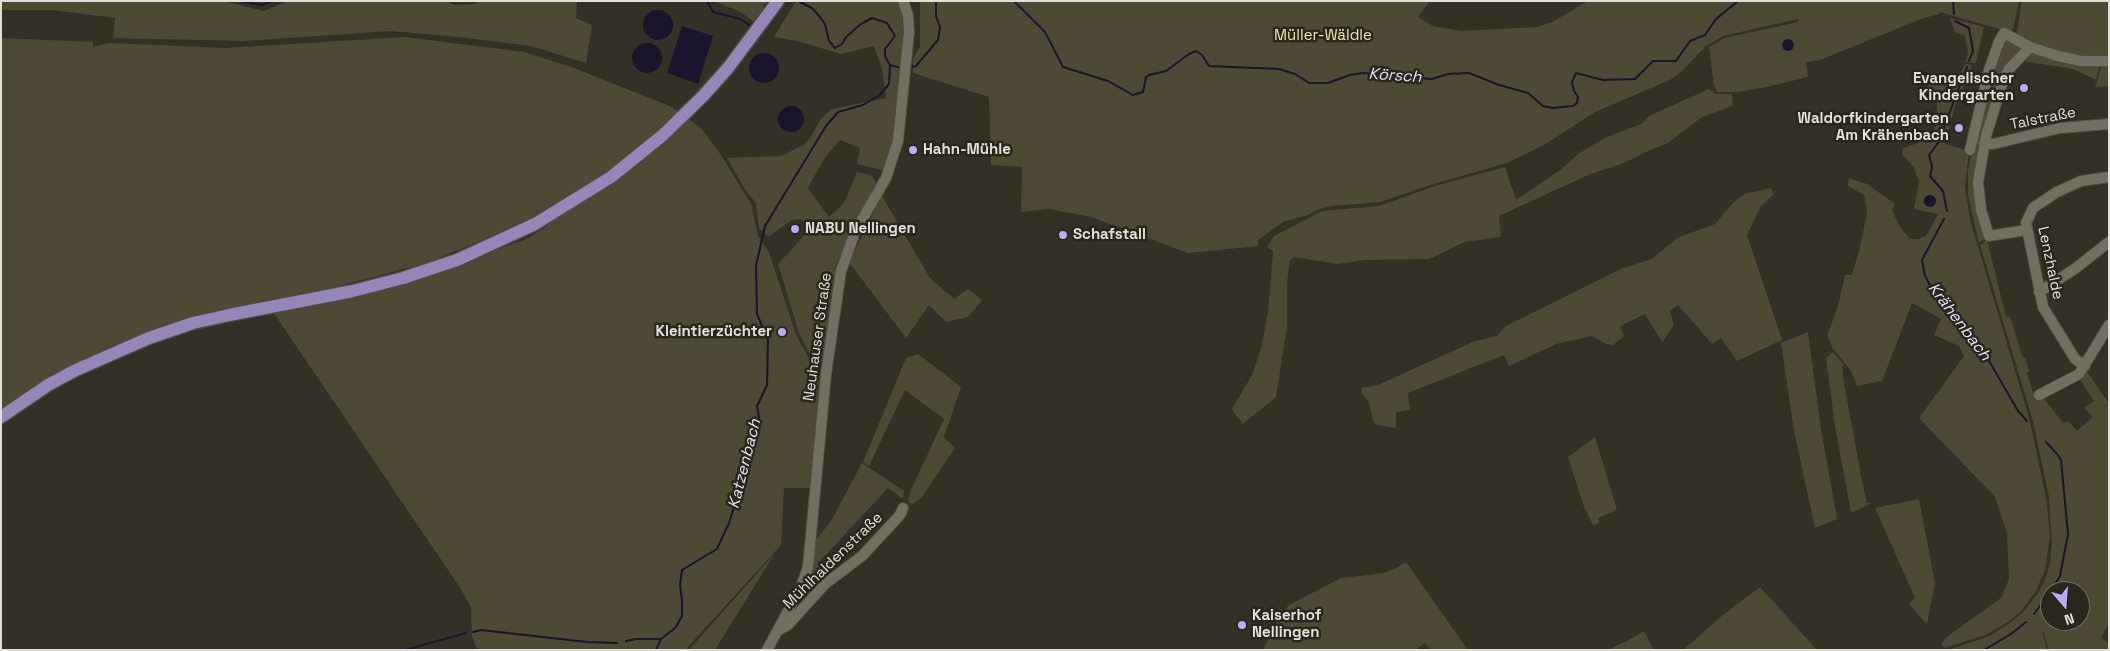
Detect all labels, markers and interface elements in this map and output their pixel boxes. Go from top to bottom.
park label: Müller-Wäldle [1274,27,1372,45]
water label: Körsch [1368,65,1422,87]
place label: Evangelischer Kindergarten [1913,70,2014,105]
marker: Evangelischer Kindergarten [2018,82,2030,94]
street label: Talstraße [2009,104,2077,134]
place label: Waldorfkindergarten Am Krähenbach [1798,110,1949,145]
marker: Waldorfkindergarten Am Krähenbach [1953,122,1965,134]
place label: Hahn-Mühle [923,141,1011,159]
marker: Hahn-Mühle [907,144,919,156]
place label: NABU Nellingen [805,220,916,238]
marker: NABU Nellingen [789,223,801,235]
street label: Lenzhalde [2033,225,2067,301]
place label: Schafstall [1073,226,1146,244]
marker: Schafstall [1057,229,1069,241]
street label: Neuhauser Straße [800,272,836,402]
water label: Krähenbach [1924,279,1994,365]
place label: Kleintierzüchter [656,323,772,341]
marker: Kleintierzüchter [776,326,788,338]
water label: Katzenbach [725,417,765,511]
street label: Mühlhaldenstraße [780,509,886,613]
north arrow [2040,581,2090,631]
place label: Kaiserhof Nellingen [1252,607,1321,642]
text: N [2062,609,2077,629]
marker: Kaiserhof Nellingen [1236,619,1248,631]

